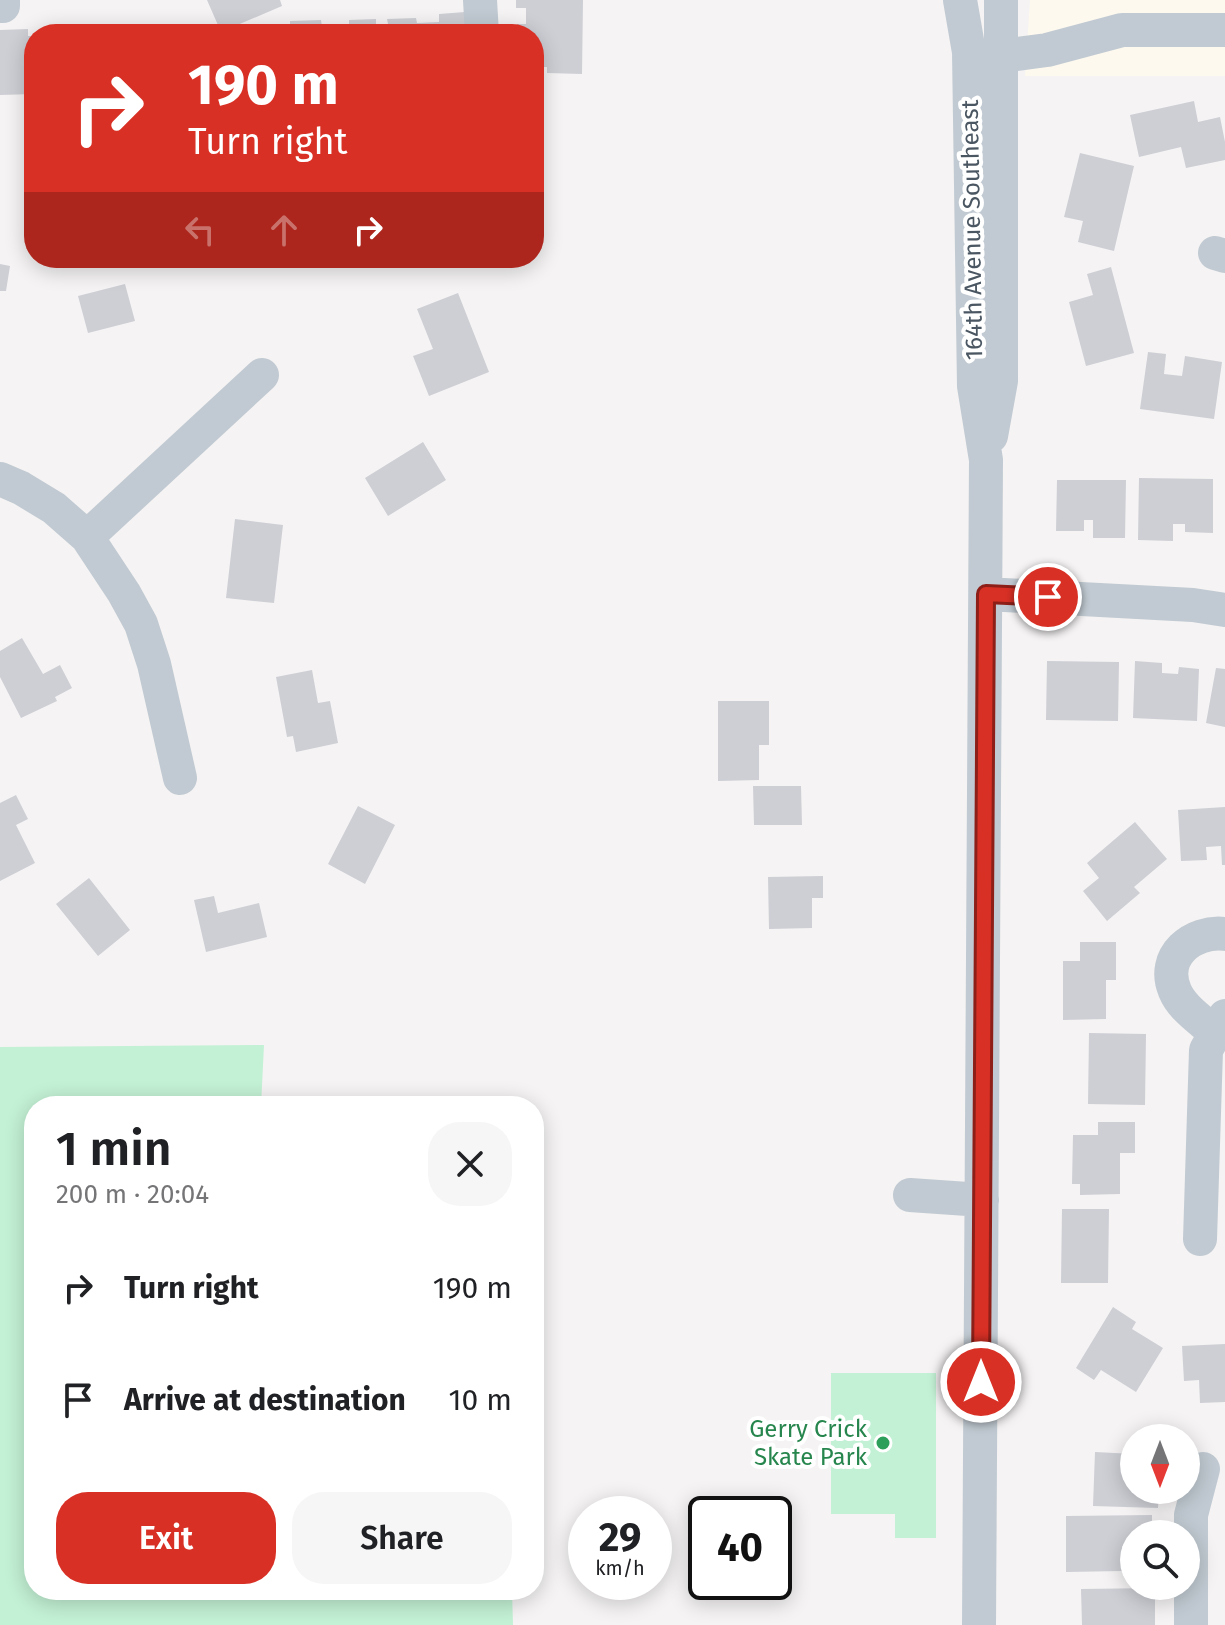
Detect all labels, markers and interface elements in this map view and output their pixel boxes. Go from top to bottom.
text: 190 m [188,52,339,119]
icon: right [56,56,160,160]
street label: 164th Avenue Southeast [956,99,988,360]
text: Turn right [188,120,348,164]
icon: left [178,208,222,252]
icon: ahead [262,208,306,252]
icon: right [346,208,390,252]
pin [1014,563,1082,631]
icon: arrive [1026,575,1070,619]
text: 1 min [56,1120,172,1178]
button: close [428,1122,512,1206]
text: 200 m · 20:04 [56,1179,209,1210]
icon: right [56,1266,100,1310]
text: Turn right [124,1270,259,1306]
text: 190 m [433,1270,512,1306]
position arrow [939,1340,1023,1424]
icon: arrive [56,1378,100,1422]
text: Arrive at destination [124,1382,406,1418]
text: 10 m [449,1382,512,1418]
place label: Gerry Crick Skate Park [749,1415,868,1471]
north arrow [1120,1424,1200,1504]
map controls [1120,1424,1200,1600]
marker: Gerry Crick Skate Park [874,1434,892,1452]
button: Exit [56,1492,276,1584]
button: Share [292,1492,512,1584]
speed limit sign: 40 [688,1496,792,1600]
text: 29 [599,1514,641,1562]
button: search [1120,1520,1200,1600]
text: km/h [595,1556,645,1580]

